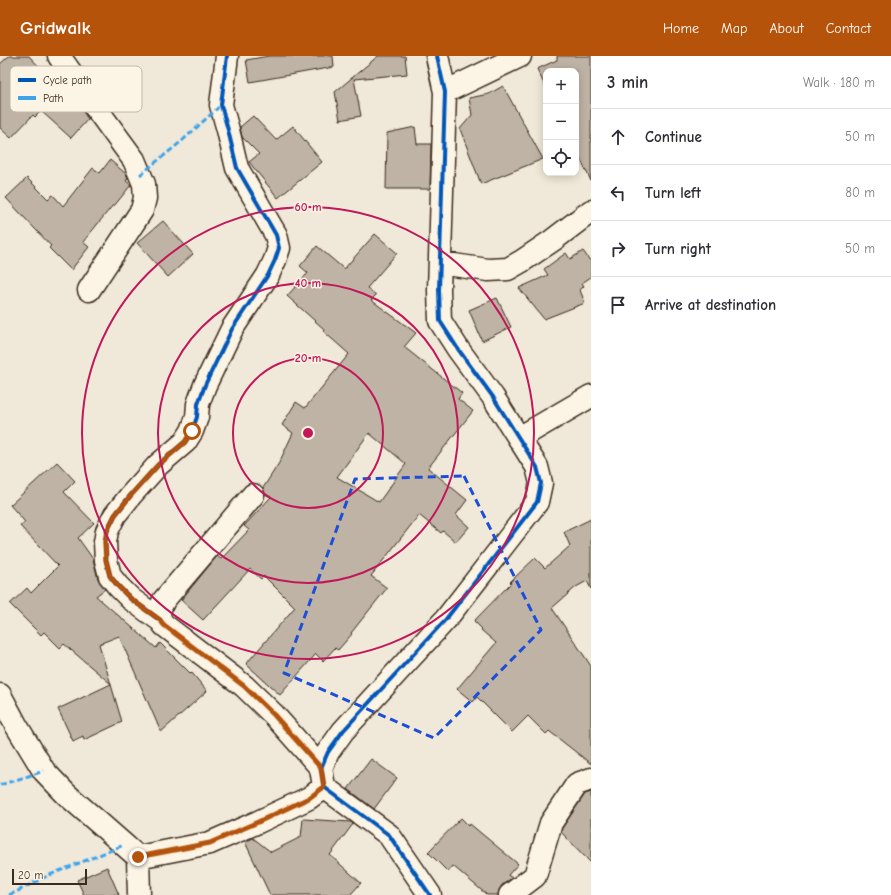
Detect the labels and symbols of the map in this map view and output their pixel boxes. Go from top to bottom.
legend [10,66,142,112]
text: Cycle path [43,74,92,87]
text: Path [43,92,64,105]
text: 60 m [295,200,321,214]
text: 40 m [295,276,321,290]
text: 20 m [295,351,321,365]
route start [183,422,201,440]
centre of rings [301,426,315,440]
route end [129,848,147,866]
scale bar [12,867,87,886]

